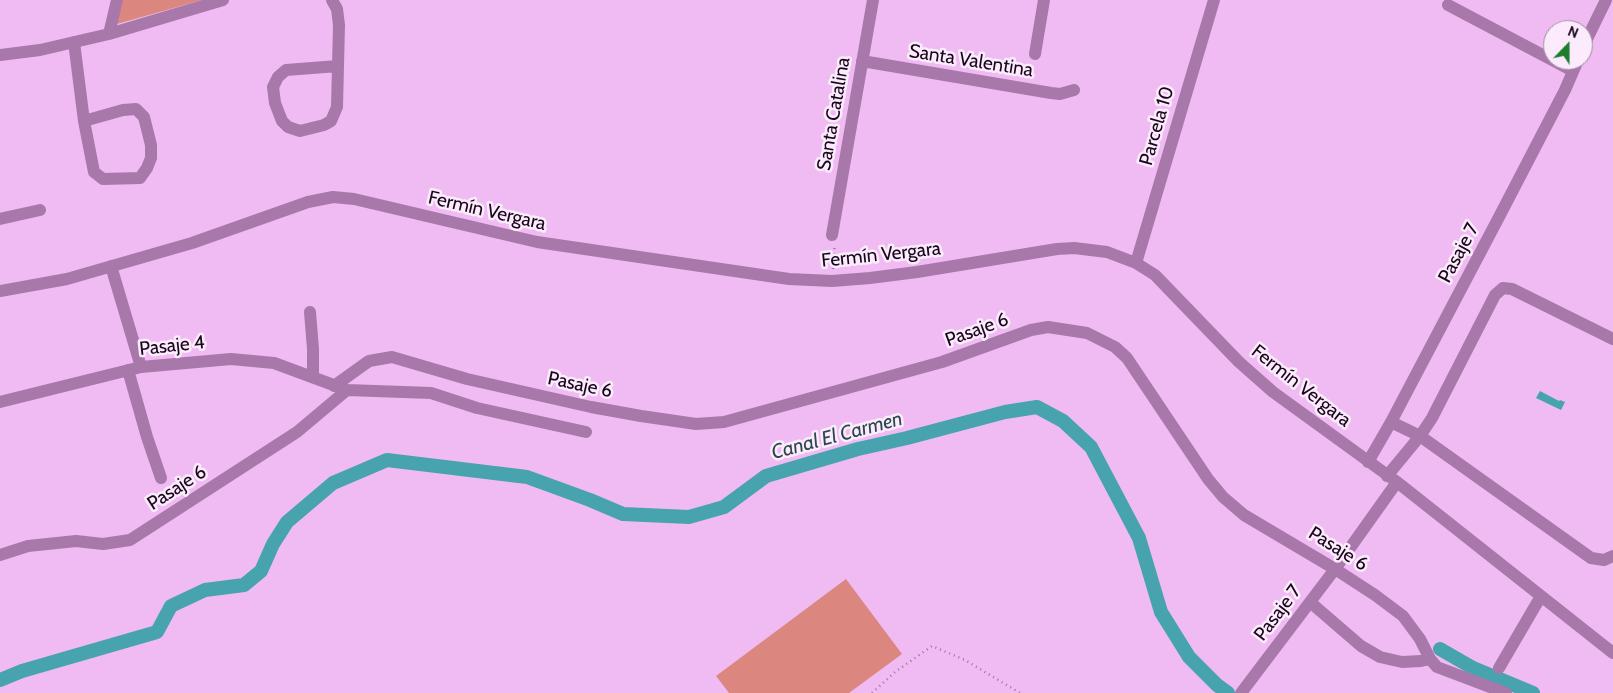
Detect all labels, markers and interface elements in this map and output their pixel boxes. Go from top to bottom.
north arrow [1543,20,1593,70]
text: N [1565,22,1581,42]
street label: Santa Valentina [907,40,1035,82]
street label: Santa Catalina [813,55,855,173]
street label: Parcela 10 [1135,84,1179,168]
street label: Fermín Vergara [426,186,548,236]
street label: Pasaje 7 [1434,219,1484,287]
street label: Fermín Vergara [820,237,942,273]
street label: Pasaje 6 [942,308,1012,352]
street label: Pasaje 4 [138,331,206,361]
street label: Fermín Vergara [1247,340,1355,432]
street label: Pasaje 6 [546,367,614,403]
water label: Canal El Carmen [769,407,905,465]
street label: Pasaje 6 [143,461,211,515]
street label: Pasaje 6 [1304,522,1372,576]
street label: Pasaje 7 [1250,580,1306,646]

